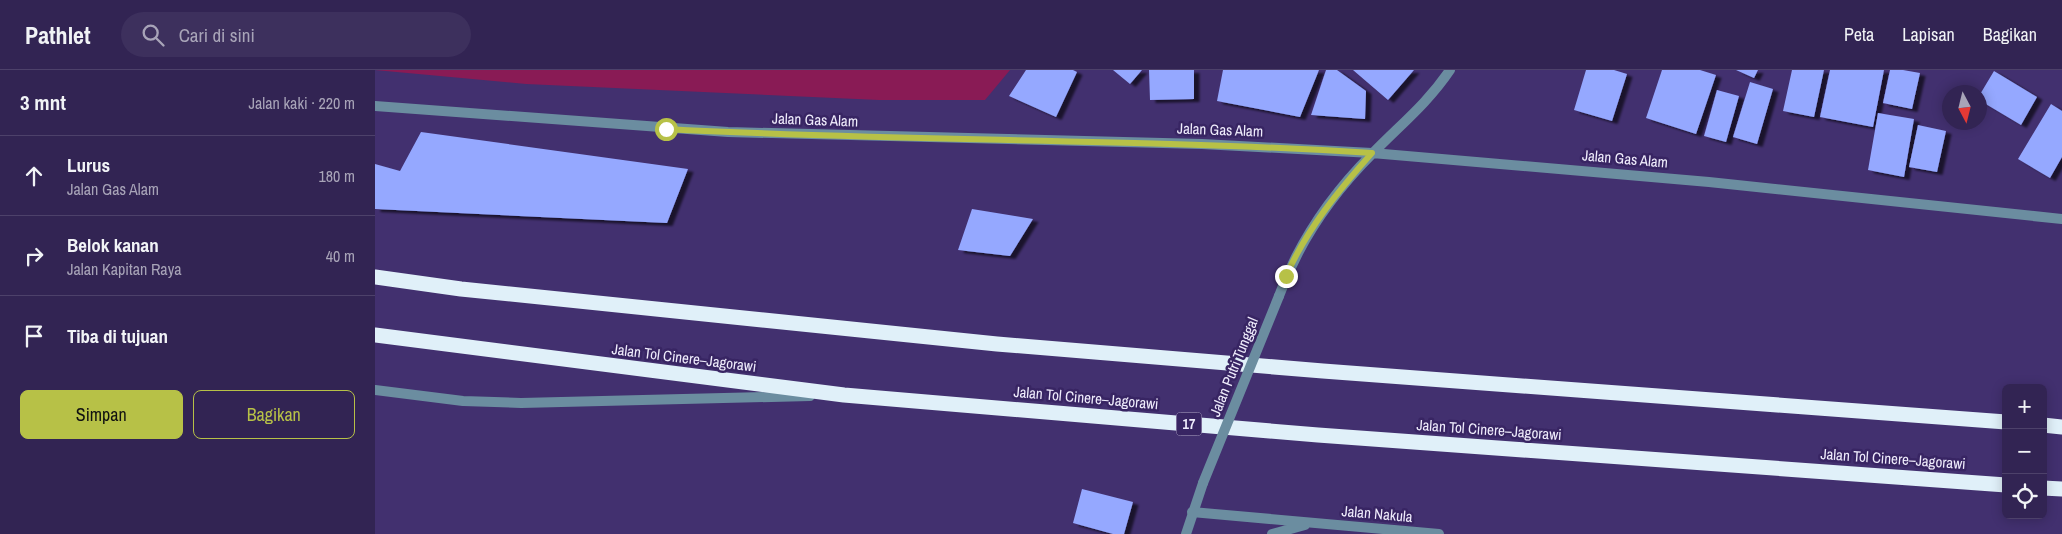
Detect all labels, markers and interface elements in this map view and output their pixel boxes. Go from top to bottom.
search box [121,12,471,57]
text: Pathlet [25,19,91,51]
icon: search [139,21,167,49]
text: Cari di sini [179,22,255,48]
text: Peta [1844,22,1874,47]
text: Lapisan [1902,22,1955,47]
text: Bagikan [1983,22,2037,47]
north arrow [1942,85,1987,130]
text: 3 mnt [20,88,66,117]
text: Jalan kaki · 220 m [249,92,355,114]
street label: Jalan Gas Alam [772,108,858,131]
route start [655,118,678,141]
street label: Jalan Gas Alam [1177,118,1263,141]
street label: Jalan Gas Alam [1581,144,1669,173]
text: Lurus [67,152,110,178]
icon: ahead [20,162,48,190]
text: 180 m [319,165,355,187]
text: Jalan Gas Alam [67,178,159,200]
text: Belok kanan [67,232,159,258]
icon: right [20,242,48,270]
text: 40 m [326,245,355,267]
text: Jalan Kapitan Raya [67,258,182,280]
route end [1275,265,1298,288]
street label: Jalan Putri Tunggal [1204,314,1263,420]
icon: arrive [20,322,48,350]
text: Tiba di tujuan [67,323,168,349]
street label: Jalan Tol Cinere–Jagorawi [611,338,758,377]
street label: Jalan Tol Cinere–Jagorawi [1013,381,1159,414]
map controls [2002,384,2047,519]
button: + [2002,384,2047,429]
button: Simpan [20,390,183,439]
button: Bagikan [193,390,355,439]
road number: 17 [1177,412,1201,436]
street label: Jalan Tol Cinere–Jagorawi [1416,414,1562,445]
button: − [2002,429,2047,474]
street label: Jalan Tol Cinere–Jagorawi [1820,443,1966,474]
button: locate [2002,474,2047,519]
street label: Jalan Nakula [1341,500,1414,527]

